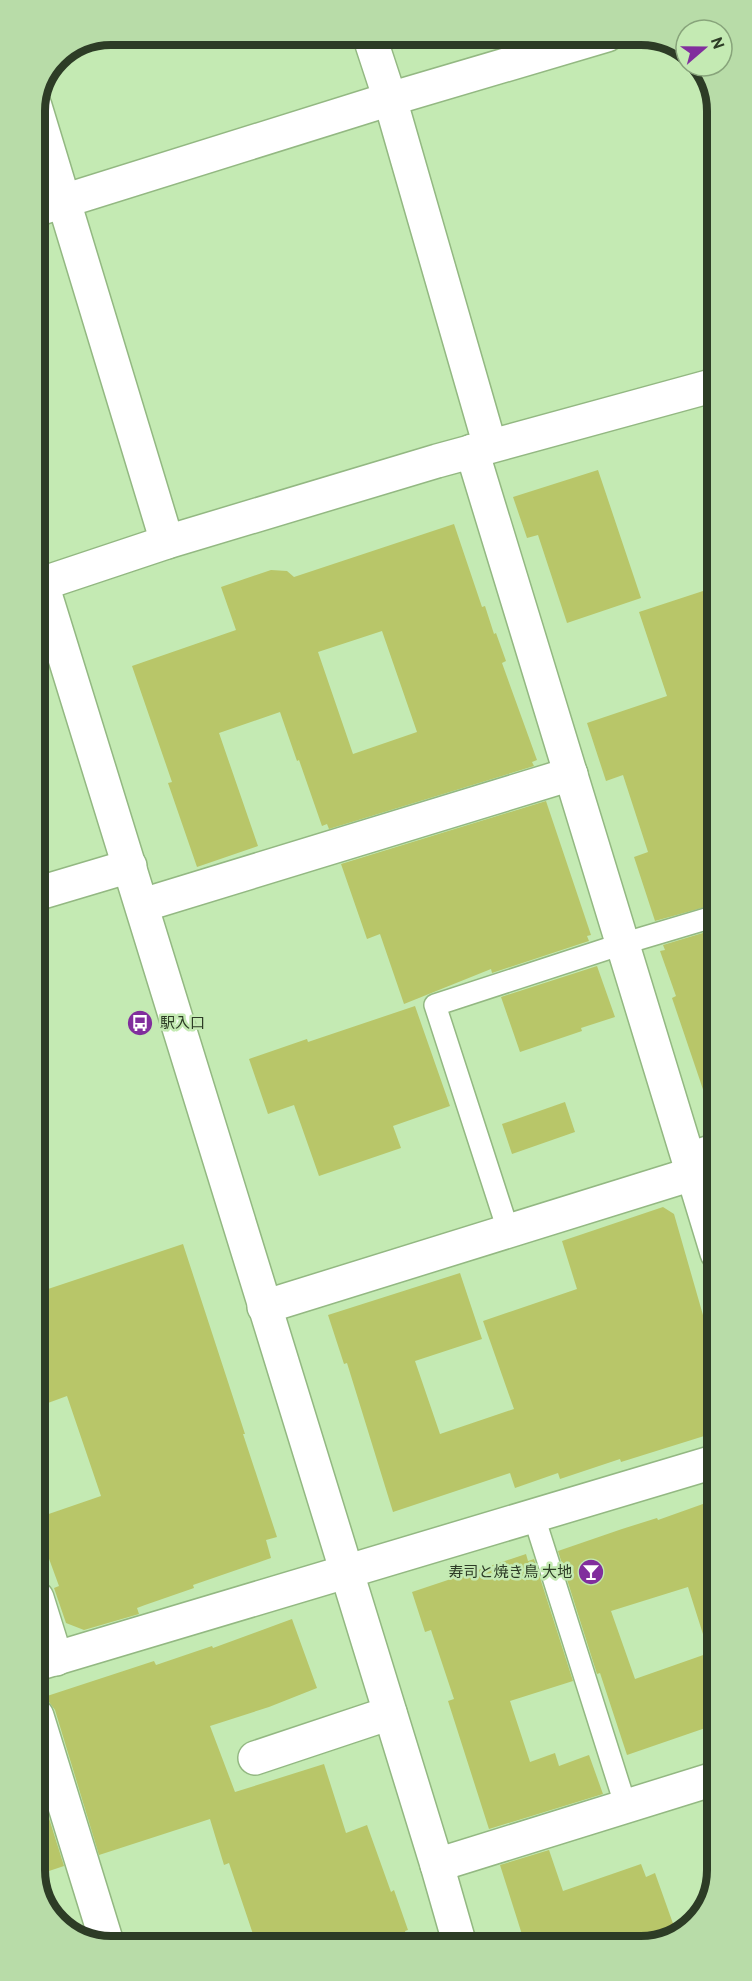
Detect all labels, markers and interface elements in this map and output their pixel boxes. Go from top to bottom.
north arrow [674,18,734,78]
text: N [705,35,728,52]
bus stop icon: 駅入口 [125,1008,155,1038]
place label: 駅入口 [160,1015,205,1034]
bar icon: 寿司と焼き鳥 大地 [576,1557,606,1587]
place label: 寿司と焼き鳥 大地 [448,1564,572,1583]

